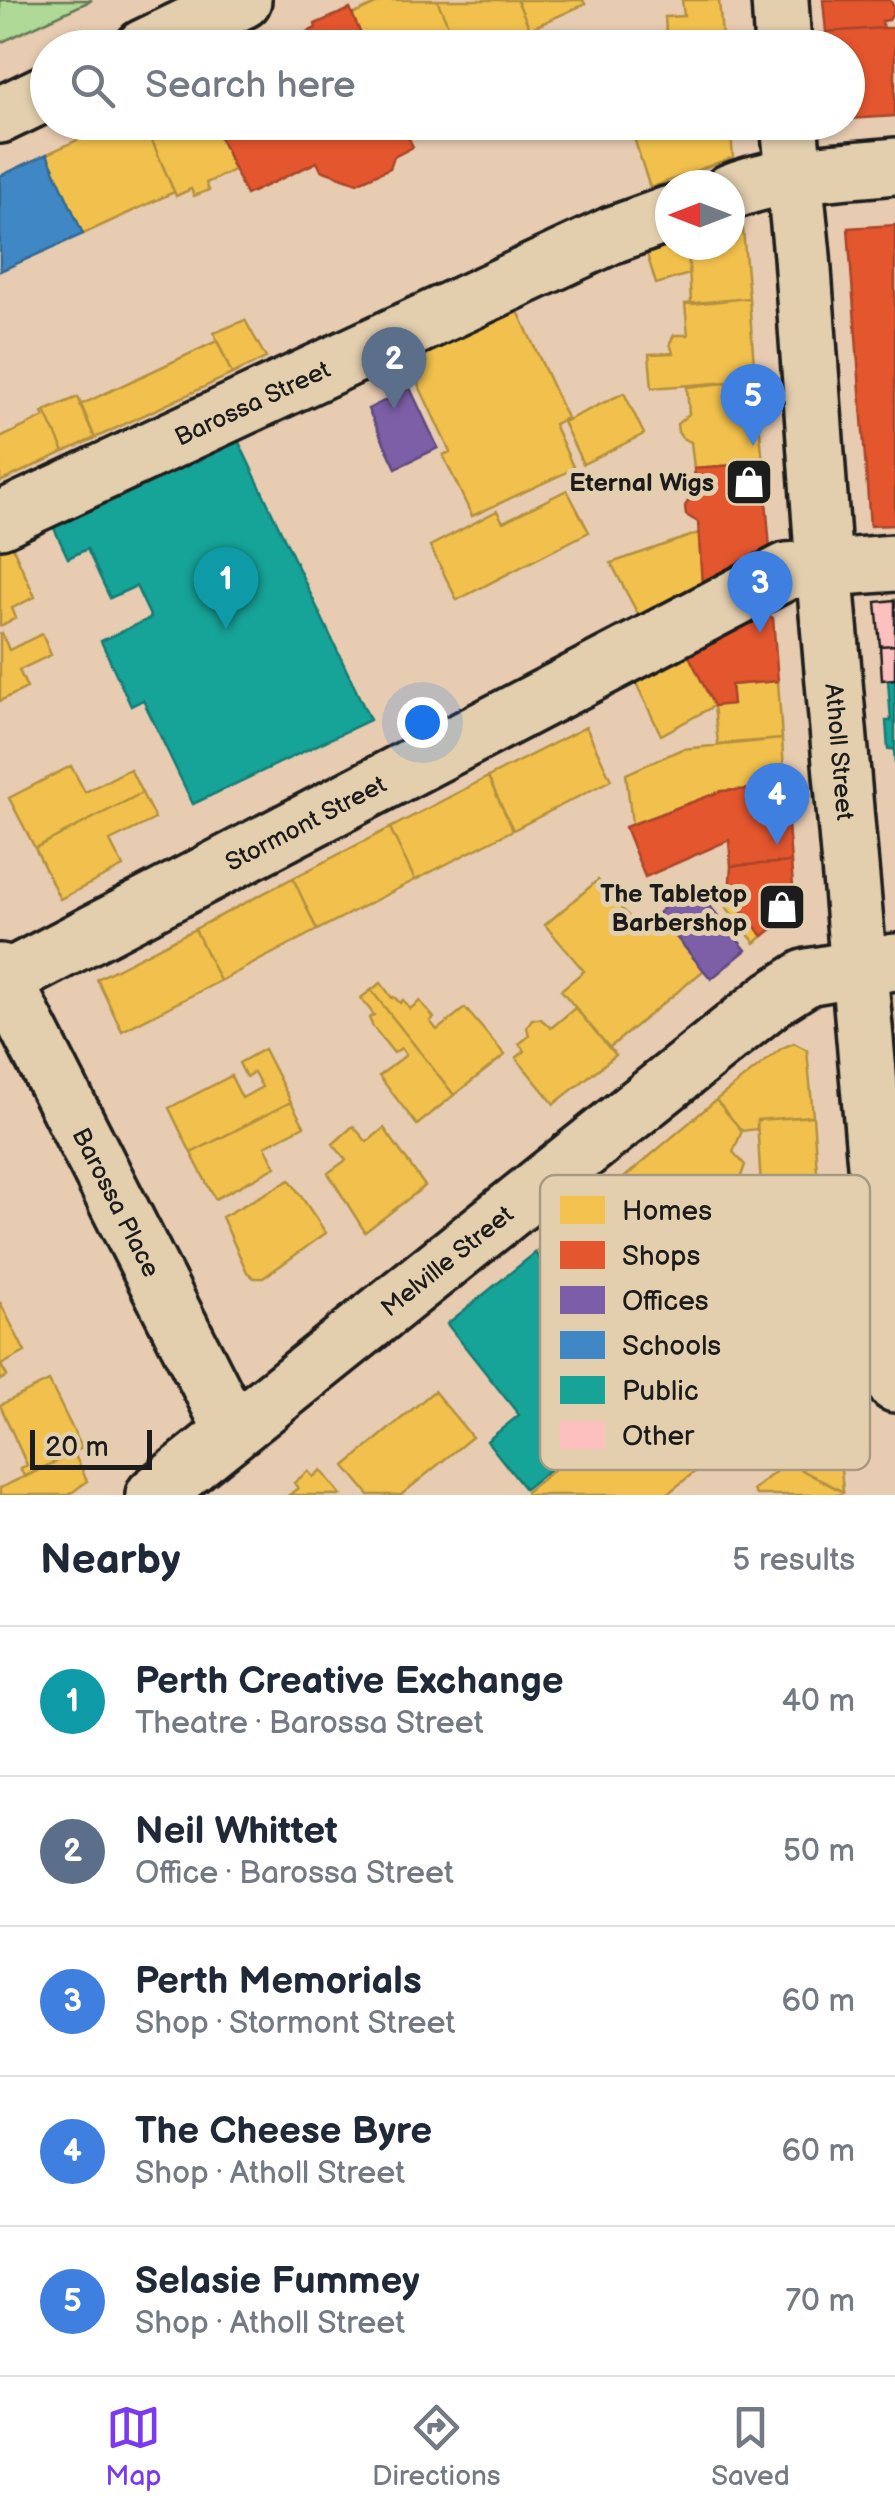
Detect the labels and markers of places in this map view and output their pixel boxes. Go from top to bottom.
pin: 2 [362,326,426,409]
pin: 5 [720,364,786,446]
shop icon: Eternal Wigs [723,456,775,508]
place label: Eternal Wigs [569,468,714,499]
pin: 1 [194,546,258,629]
pin: 3 [728,550,792,633]
pin: 4 [744,762,810,845]
place label: The Tabletop Barbershop [600,879,747,939]
shop icon: The Tabletop Barbershop [756,881,808,933]

